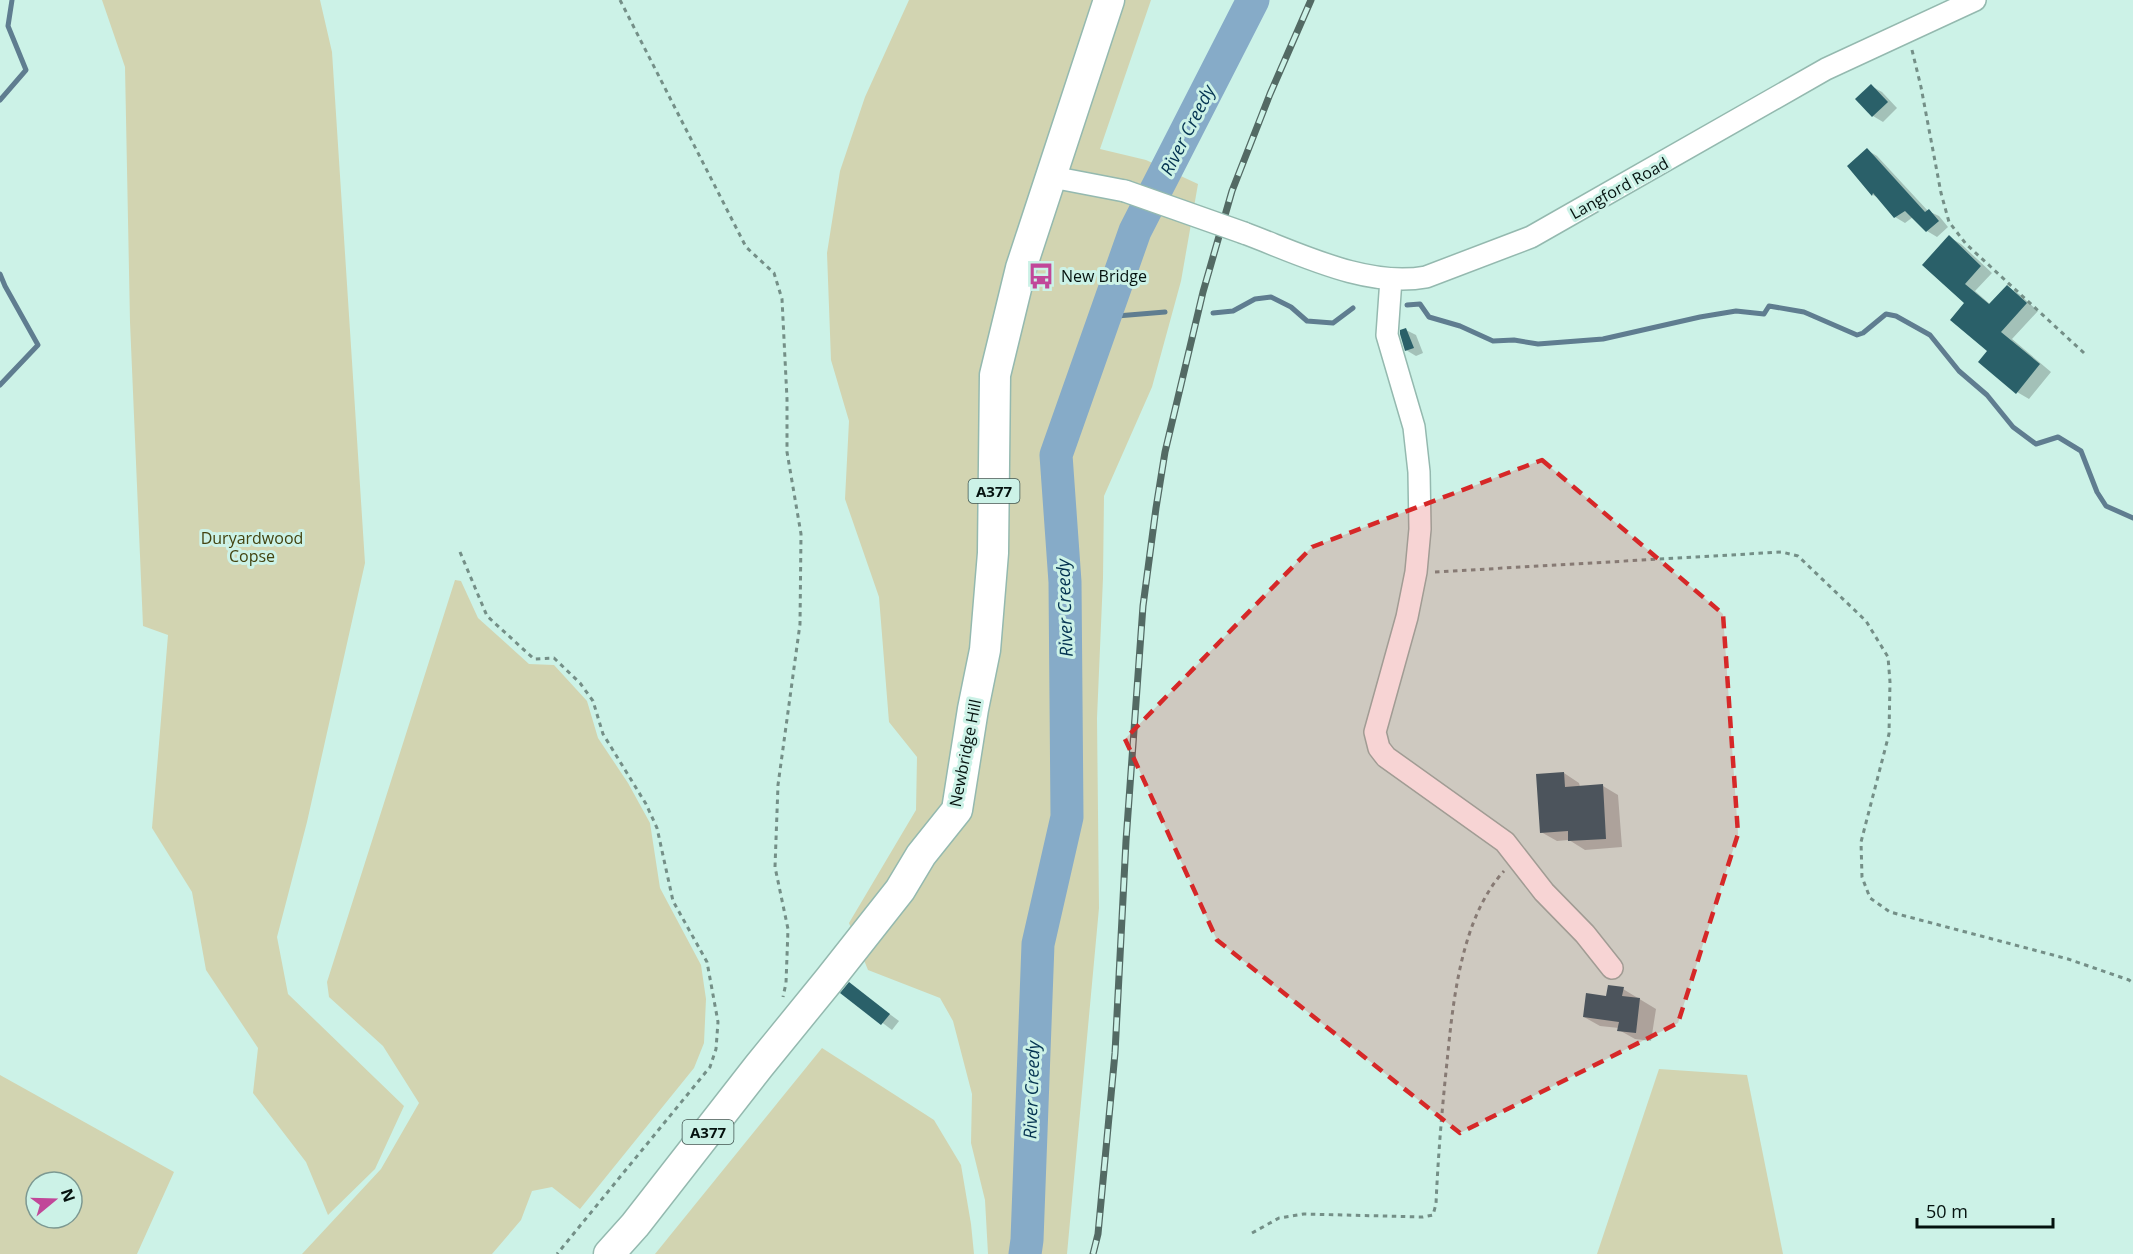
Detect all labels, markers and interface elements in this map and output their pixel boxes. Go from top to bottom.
water label: River Creedy [1154,79,1221,179]
street label: Langford Road [1566,152,1672,224]
bus stop icon: New Bridge [1026,261,1056,291]
place label: New Bridge [1061,265,1147,287]
road number: A377 [968,479,1020,503]
park label: Duryardwood Copse [201,527,303,567]
water label: River Creedy [1050,557,1078,657]
street label: Newbridge Hill [944,697,986,809]
water label: River Creedy [1017,1039,1045,1139]
road number: A377 [682,1120,734,1144]
north arrow [24,1170,84,1230]
text: N [56,1185,81,1205]
scale bar [1917,1191,2054,1229]
text: 50 m [1926,1199,1968,1223]

